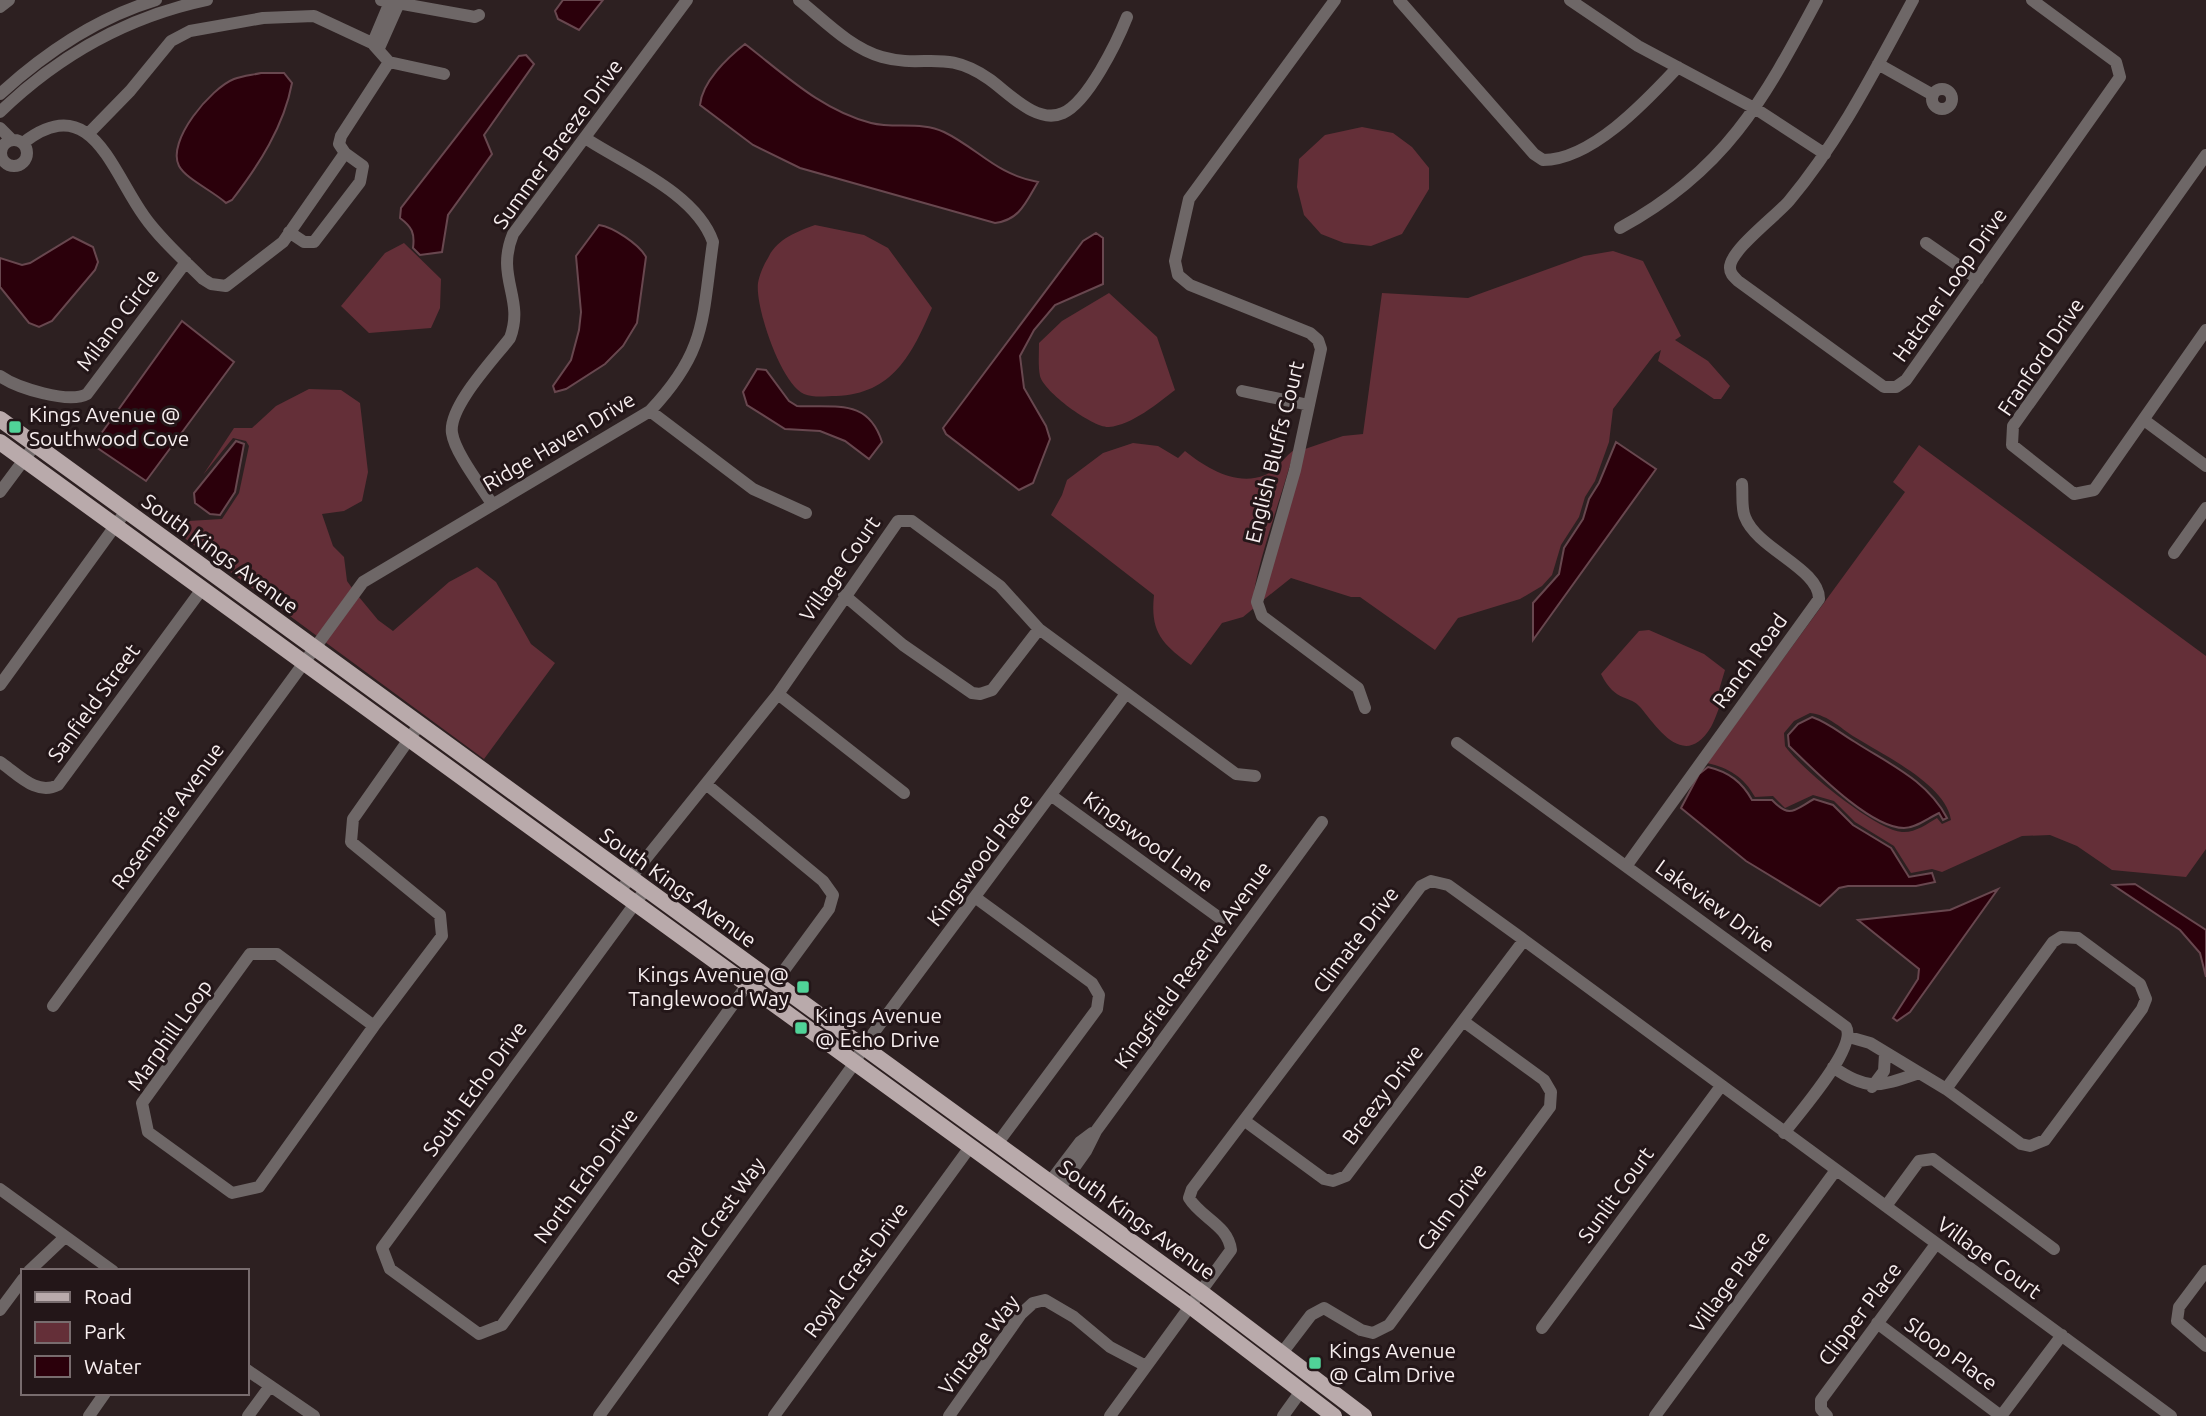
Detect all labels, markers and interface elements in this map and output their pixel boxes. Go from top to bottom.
street label: Summer Breeze Drive [488,54,627,233]
street label: Hatcher Loop Drive [1887,203,2011,366]
street label: Milano Circle [71,264,163,375]
street label: Franford Drive [1992,293,2088,420]
street label: English Bluffs Court [1240,358,1308,545]
street label: Ridge Haven Drive [478,386,639,496]
place label: Kings Avenue @ Southwood Cove [29,402,189,450]
marker: Kings Avenue @ Southwood Cove [7,419,23,435]
street label: South Kings Avenue [138,488,303,618]
street label: Village Court [794,511,884,626]
street label: Ranch Road [1707,609,1791,712]
street label: Sanfield Street [42,639,144,766]
street label: Rosemarie Avenue [106,738,228,893]
street label: Kingswood Lane [1079,786,1218,896]
street label: Kingswood Place [922,788,1037,930]
street label: South Kings Avenue [596,822,761,952]
street label: Lakeview Drive [1651,854,1780,956]
street label: Kingsfield Reserve Avenue [1109,856,1275,1073]
street label: Climate Drive [1308,882,1403,997]
place label: Kings Avenue @ Tanglewood Way [628,962,789,1010]
street label: Marphill Loop [122,974,216,1094]
marker: Kings Avenue @ Tanglewood Way [795,979,811,995]
place label: Kings Avenue @ Echo Drive [815,1003,942,1051]
street label: South Echo Drive [417,1016,531,1160]
marker: Kings Avenue @ Echo Drive [793,1020,809,1036]
street label: Breezy Drive [1337,1040,1428,1149]
street label: North Echo Drive [528,1103,642,1247]
street label: Sunlit Court [1573,1142,1658,1247]
street label: Royal Crest Way [661,1152,769,1289]
street label: South Kings Avenue [1055,1154,1220,1284]
street label: Calm Drive [1412,1158,1491,1255]
street label: Royal Crest Drive [798,1197,912,1341]
street label: Village Court [1933,1211,2046,1303]
street label: Village Place [1684,1226,1774,1337]
street label: Clipper Place [1813,1257,1906,1370]
legend [21,1269,248,1395]
text: Road [84,1284,132,1308]
street label: Vintage Way [933,1290,1023,1399]
street label: Sloop Place [1901,1312,2002,1395]
text: Park [84,1319,126,1343]
place label: Kings Avenue @ Calm Drive [1329,1338,1456,1386]
text: Water [84,1354,142,1378]
marker: Kings Avenue @ Calm Drive [1307,1355,1323,1371]

